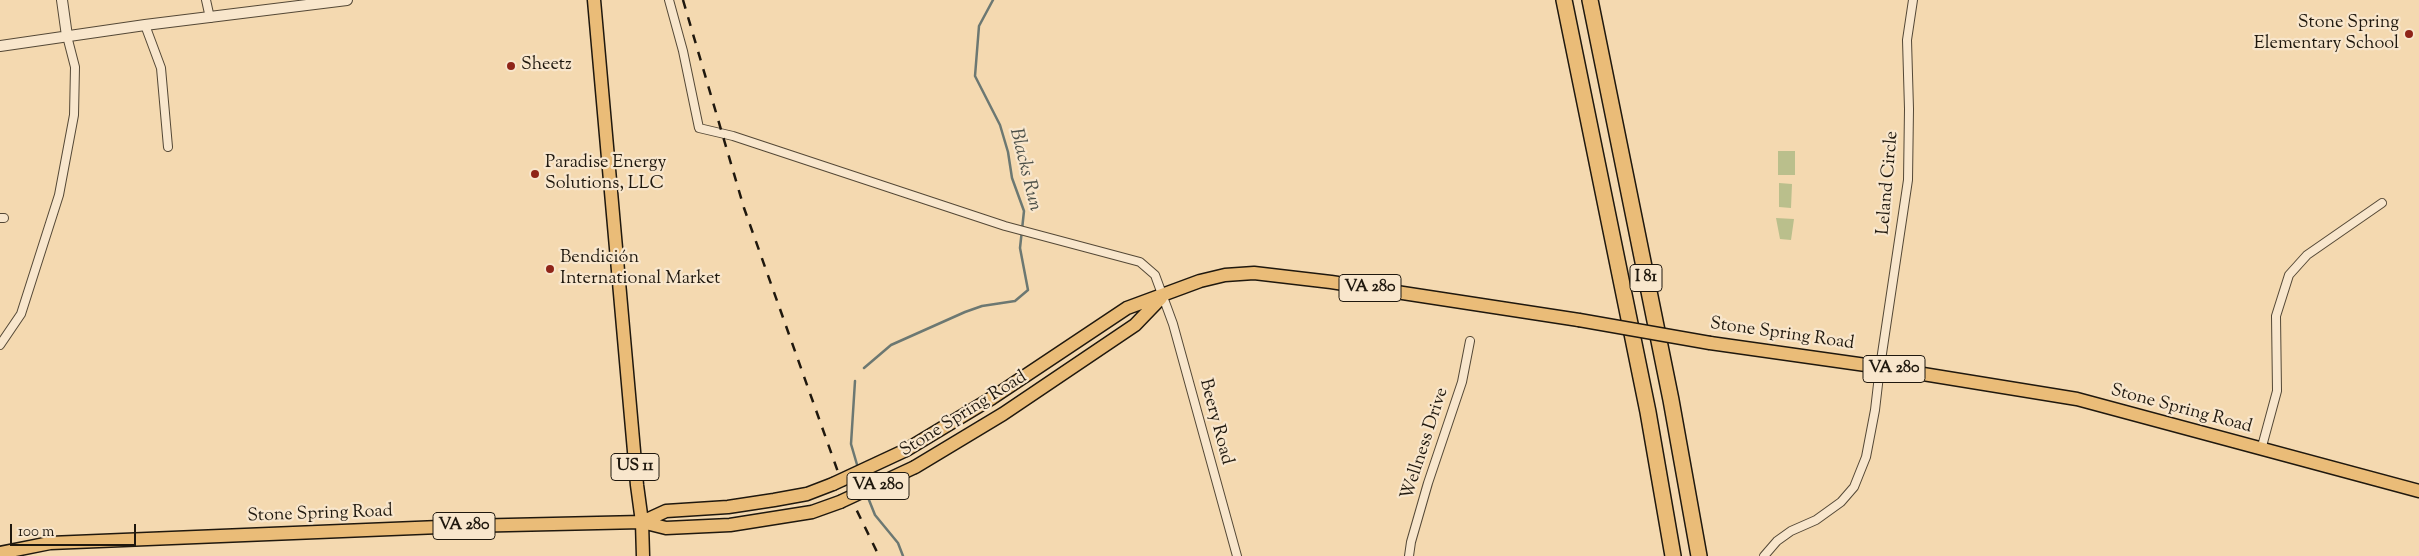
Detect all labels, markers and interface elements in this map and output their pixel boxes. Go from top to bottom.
place label: Stone Spring Elementary School [2254,13,2399,56]
marker: Stone Spring Elementary School [2403,28,2415,40]
place label: Sheetz [521,55,572,77]
marker: Sheetz [505,60,517,72]
water label: Blacks Run [1003,126,1045,214]
street label: Leland Circle [1874,130,1904,236]
place label: Paradise Energy Solutions, LLC [545,153,667,195]
marker: Paradise Energy Solutions, LLC [529,168,541,180]
place label: Bendición International Market [560,248,720,290]
marker: Bendición International Market [544,263,556,275]
road number: I 81 [1630,264,1662,292]
road number: VA 280 [1339,274,1401,302]
street label: Stone Spring Road [1708,314,1856,356]
road number: VA 280 [1863,356,1925,382]
street label: Stone Spring Road [897,367,1031,463]
street label: Beery Road [1193,377,1237,467]
street label: Stone Spring Road [2108,381,2254,439]
street label: Wellness Drive [1398,385,1454,503]
road number: US 11 [611,454,659,481]
road number: VA 280 [847,472,909,500]
street label: Stone Spring Road [247,502,393,528]
road number: VA 280 [433,512,495,540]
scale bar [12,514,139,546]
text: 100 m [18,522,54,543]

